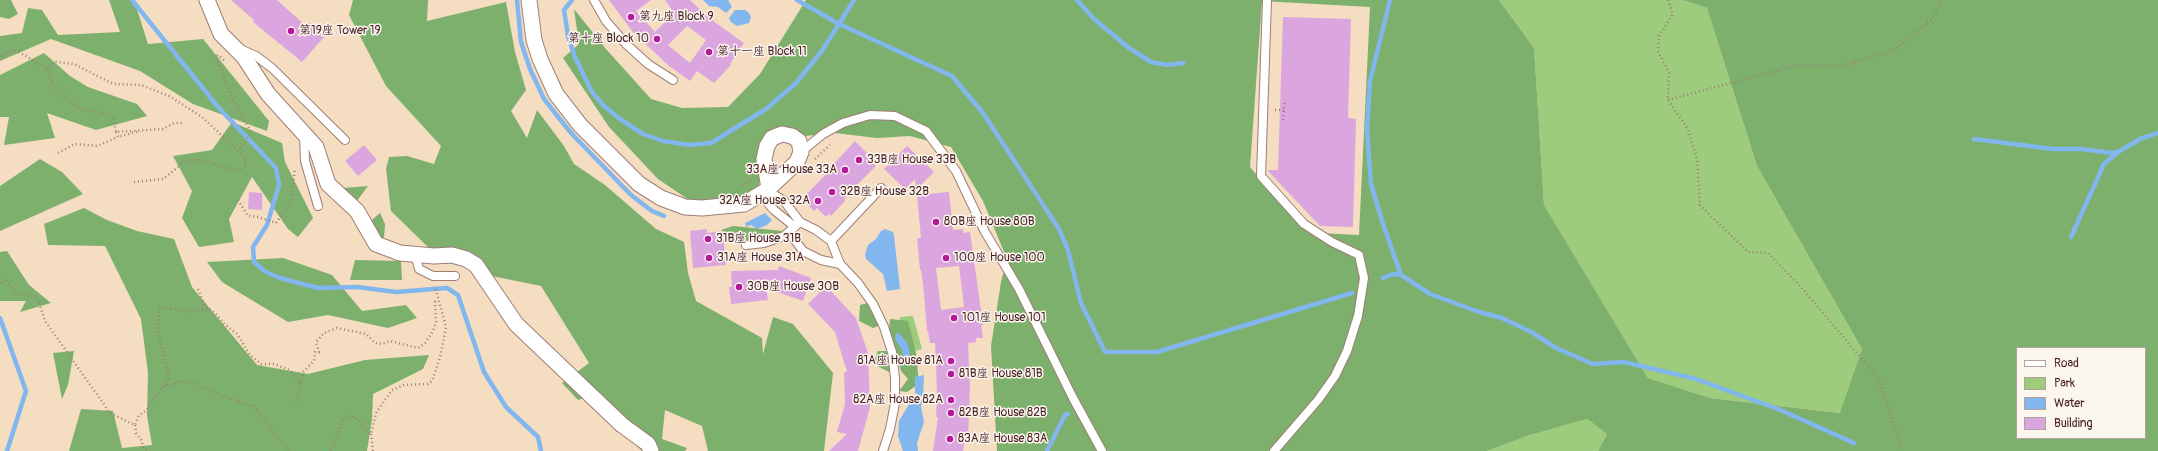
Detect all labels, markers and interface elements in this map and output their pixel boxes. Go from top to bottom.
place label: 第九座 Block 9 [639,10,714,24]
marker: 第九座 Block 9 [626,12,636,22]
place label: 第19座 Tower 19 [299,24,381,38]
marker: 第19座 Tower 19 [286,26,296,36]
place label: 第十座 Block 10 [568,32,649,46]
marker: 第十座 Block 10 [652,34,662,44]
place label: 第十一座 Block 11 [717,45,807,59]
marker: 第十一座 Block 11 [704,47,714,57]
place label: 33B座 House 33B [867,153,956,167]
marker: 33B座 House 33B [854,155,864,165]
place label: 33A座 House 33A [746,163,837,177]
marker: 33A座 House 33A [840,165,850,175]
place label: 32B座 House 32B [840,185,929,199]
marker: 32B座 House 32B [827,187,837,197]
place label: 32A座 House 32A [719,194,810,208]
marker: 32A座 House 32A [813,196,823,206]
place label: 80B座 House 80B [944,215,1035,229]
marker: 80B座 House 80B [931,217,941,227]
place label: 31B座 House 31B [716,232,801,246]
marker: 31B座 House 31B [703,234,713,244]
place label: 31A座 House 31A [717,251,804,265]
place label: 100座 House 100 [954,251,1045,265]
marker: 31A座 House 31A [704,253,714,263]
marker: 100座 House 100 [941,253,951,263]
place label: 30B座 House 30B [747,280,839,294]
marker: 30B座 House 30B [734,282,744,292]
place label: 101座 House 101 [962,311,1046,325]
marker: 101座 House 101 [949,313,959,323]
legend [2016,347,2146,439]
place label: 81A座 House 81A [857,354,943,368]
marker: 81A座 House 81A [946,356,956,366]
text: Road [2054,356,2079,371]
place label: 81B座 House 81B [959,367,1043,381]
marker: 81B座 House 81B [946,369,956,379]
text: Park [2054,376,2075,391]
place label: 82A座 House 82A [853,393,943,407]
marker: 82A座 House 82A [946,395,956,405]
text: Water [2054,396,2085,411]
place label: 82B座 House 82B [959,406,1047,420]
marker: 82B座 House 82B [946,408,956,418]
text: Building [2054,416,2093,431]
place label: 83A座 House 83A [958,432,1048,446]
marker: 83A座 House 83A [945,434,955,444]

